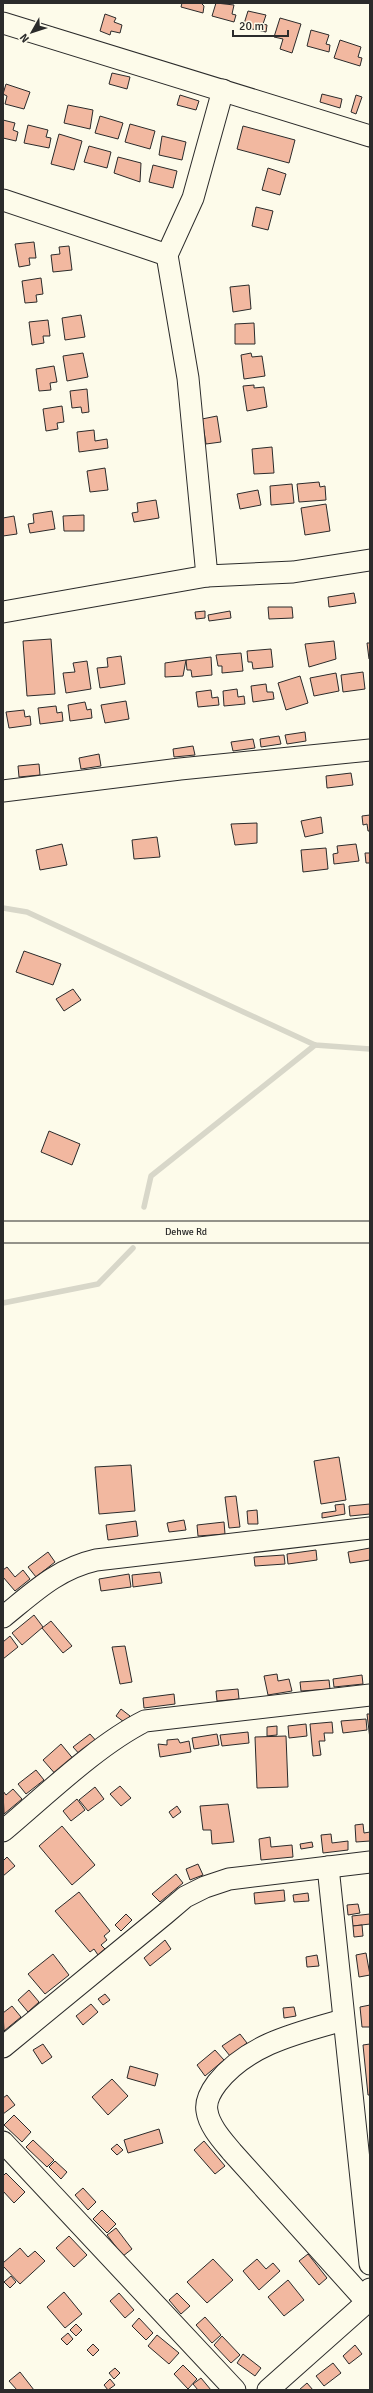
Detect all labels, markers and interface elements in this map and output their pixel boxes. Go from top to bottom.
north arrow [12,12,52,52]
scale bar [233,12,288,38]
text: 20 m [239,19,264,34]
text: N [17,31,32,45]
street label: Dehwe Rd [165,1226,207,1238]

